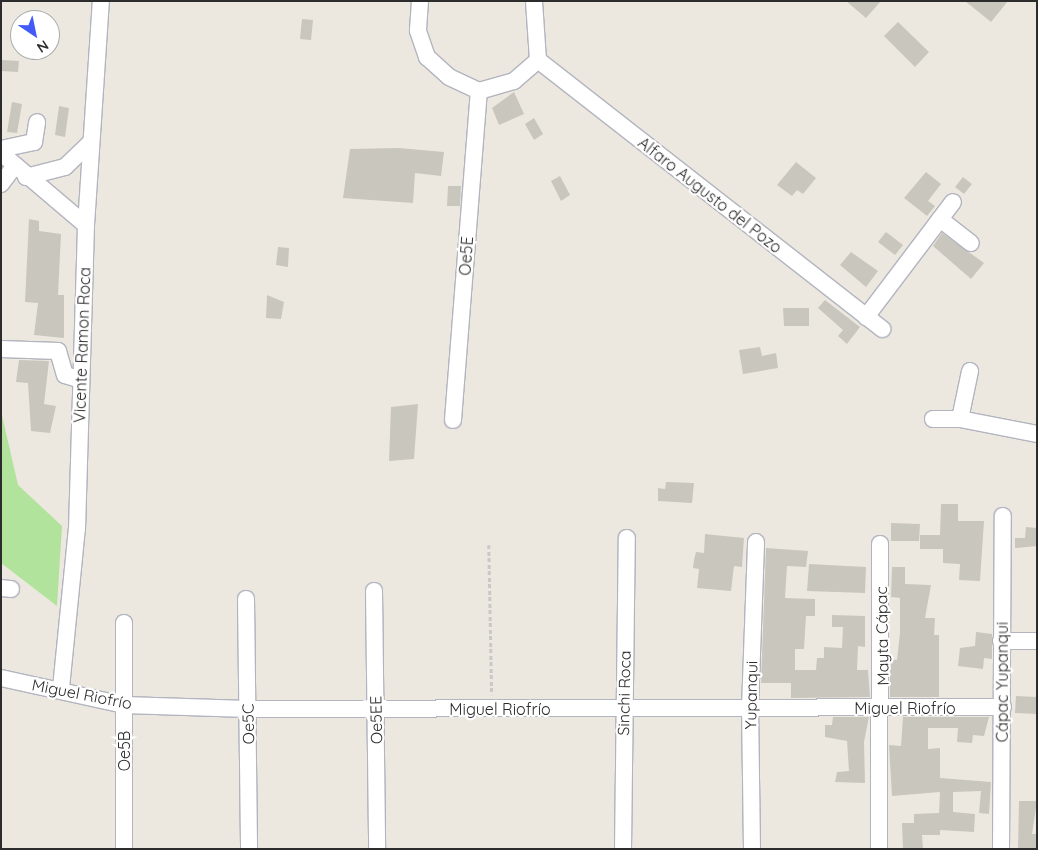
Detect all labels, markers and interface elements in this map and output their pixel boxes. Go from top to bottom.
north arrow [10,10,60,60]
text: N [34,36,52,57]
street label: Alfaro Augusto del Pozo [634,133,786,257]
street label: Oe5E [455,236,477,276]
street label: Vicente Ramon Roca [70,267,94,423]
street label: Mayta Cápac [872,586,892,686]
street label: Cápac Yupanqui [992,622,1012,742]
street label: Sinchi Roca [614,650,634,736]
street label: Yupanqui [741,661,761,729]
street label: Miguel Riofrío [30,675,134,713]
street label: Oe5EE [366,696,386,744]
street label: Miguel Riofrío [854,698,956,718]
street label: Miguel Riofrío [449,699,551,719]
street label: Oe5C [238,704,258,744]
street label: Oe5B [114,731,134,771]

